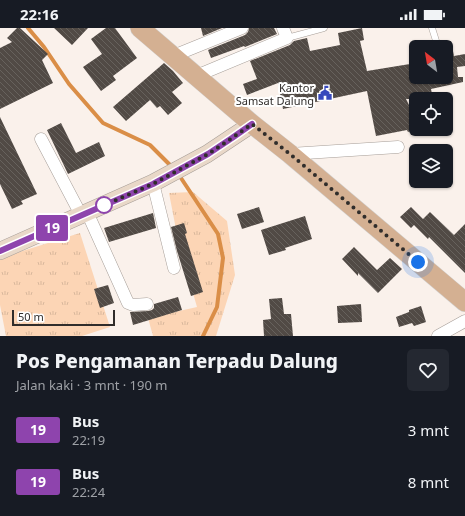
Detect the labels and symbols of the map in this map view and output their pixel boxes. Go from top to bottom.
north arrow [409,40,453,84]
place label: Kantor Samsat Dalung [236,80,314,108]
public building icon: Kantor Samsat Dalung [317,85,333,101]
unlabelled marker [95,196,113,214]
line badge: 19 [34,215,70,241]
your location [408,252,428,272]
scale bar [12,308,115,327]

